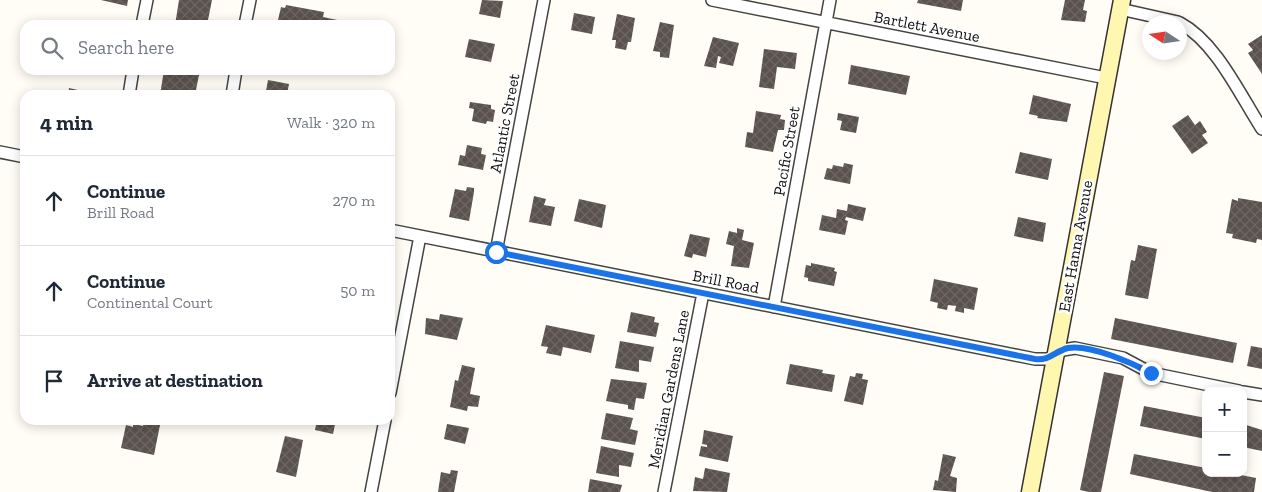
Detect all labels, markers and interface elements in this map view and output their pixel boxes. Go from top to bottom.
street label: Bartlett Avenue [872,7,982,46]
north arrow [1142,15,1187,60]
search box [20,20,395,75]
icon: search [38,34,66,62]
text: Search here [78,36,174,59]
street label: Atlantic Street [486,72,523,174]
street label: Pacific Street [769,105,804,198]
text: 4 min [40,110,93,135]
text: Walk · 320 m [287,113,375,132]
street label: East Hanna Avenue [1055,179,1096,313]
text: Continue [87,180,165,203]
icon: ahead [40,187,68,215]
text: 270 m [333,191,375,210]
text: Brill Road [87,203,154,222]
route start [485,241,508,264]
street label: Brill Road [691,266,761,297]
text: Continue [87,270,165,293]
icon: ahead [40,277,68,305]
text: 50 m [340,281,375,300]
text: Continental Court [87,293,213,312]
street label: Meridian Gardens Lane [644,308,693,470]
route end [1140,362,1163,385]
icon: arrive [40,367,68,395]
text: Arrive at destination [87,369,263,392]
map controls [1202,387,1247,477]
button: + [1202,387,1247,432]
button: − [1202,432,1247,477]

